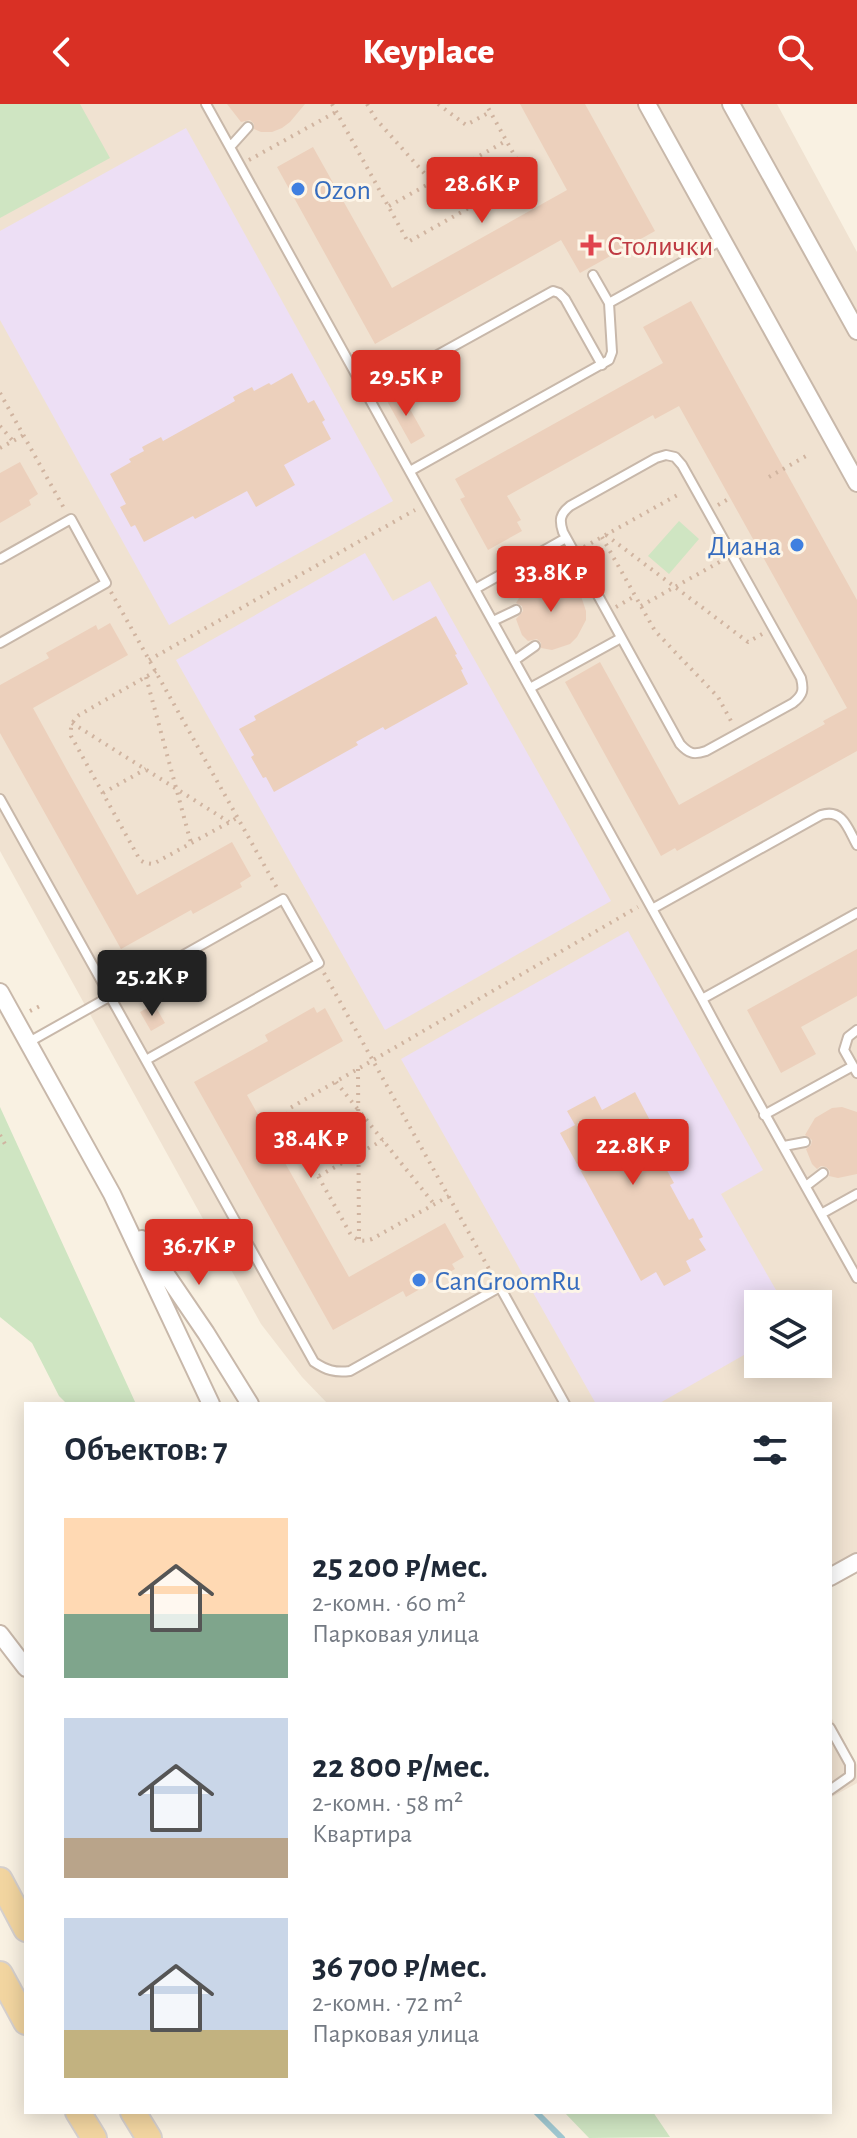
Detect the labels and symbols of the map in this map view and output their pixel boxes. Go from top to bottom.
pin: 28.6K ₽ [408,157,556,225]
place label: Ozon [314,177,371,205]
marker: Ozon [289,180,307,198]
place label: Столички [607,233,713,261]
marker: Столички [582,236,600,254]
pin: 29.5K ₽ [332,350,480,418]
place label: Диана [708,533,781,561]
marker: Диана [788,536,806,554]
pin: 33.8K ₽ [477,546,625,614]
pin: 25.2K ₽ [78,950,226,1018]
pin: 38.4K ₽ [237,1112,385,1180]
pin: 22.8K ₽ [559,1119,707,1187]
pin: 36.7K ₽ [125,1219,273,1287]
place label: CanGroomRu [435,1268,580,1296]
marker: CanGroomRu [410,1271,428,1289]

